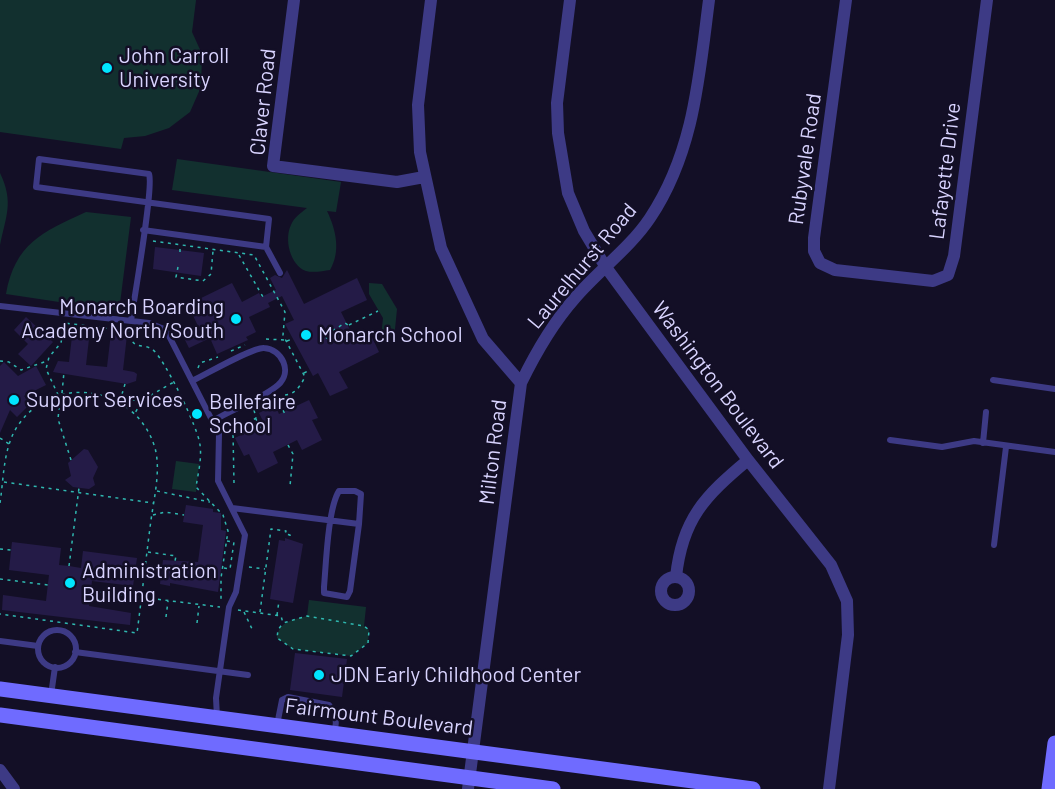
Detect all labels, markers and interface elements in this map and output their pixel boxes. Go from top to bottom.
place label: John Carroll University [119,43,229,93]
street label: Claver Road [245,47,281,157]
marker: John Carroll University [100,61,114,75]
street label: Rubyvale Road [783,92,827,226]
street label: Lafayette Drive [924,101,966,241]
street label: Laurelhurst Road [522,198,642,334]
place label: Monarch Boarding Academy North/South [21,294,224,344]
street label: Washington Boulevard [647,296,789,474]
marker: Monarch Boarding Academy North/South [229,312,243,326]
place label: Monarch School [318,322,463,348]
marker: Monarch School [299,328,313,342]
place label: Support Services [26,387,183,413]
place label: Bellefaire School [209,389,296,439]
marker: Support Services [7,393,21,407]
street label: Milton Road [474,398,512,506]
marker: Bellefaire School [190,407,204,421]
place label: Administration Building [82,558,217,608]
marker: Administration Building [63,576,77,590]
place label: JDN Early Childhood Center [331,662,581,688]
marker: JDN Early Childhood Center [312,668,326,682]
street label: Fairmount Boulevard [284,693,474,741]

